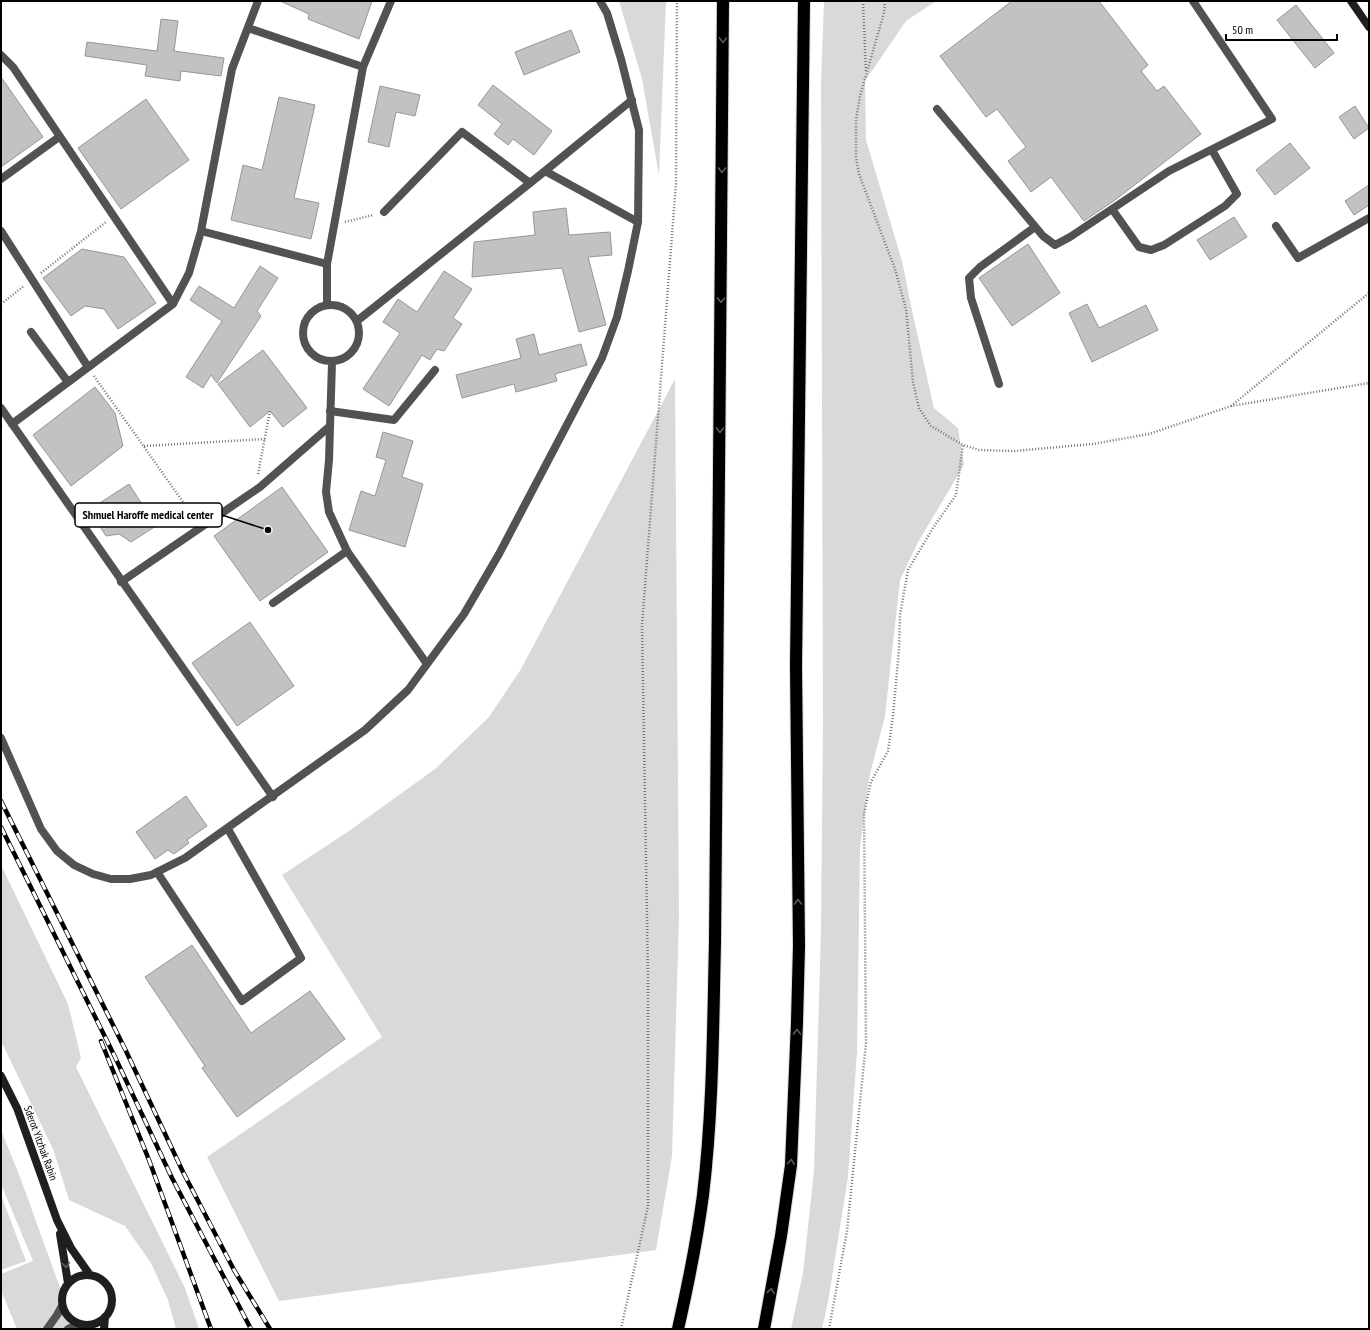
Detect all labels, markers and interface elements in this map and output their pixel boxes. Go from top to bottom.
scale bar [1226,16,1337,42]
text: 50 m [1232,22,1253,37]
one-way arrow [719,37,727,43]
one-way arrow [718,167,726,173]
one-way arrow [717,297,725,303]
one-way arrow [716,427,724,433]
callout: Shmuel Haroffe medical center [75,503,222,527]
text: Shmuel Haroffe medical center [83,507,214,522]
one-way arrow [794,899,802,905]
one-way arrow [793,1029,801,1035]
street label: Sderot Yitzhak Rabin [21,1104,61,1182]
one-way arrow [786,1159,795,1165]
one-way arrow [61,1262,70,1268]
one-way arrow [767,1288,775,1294]

